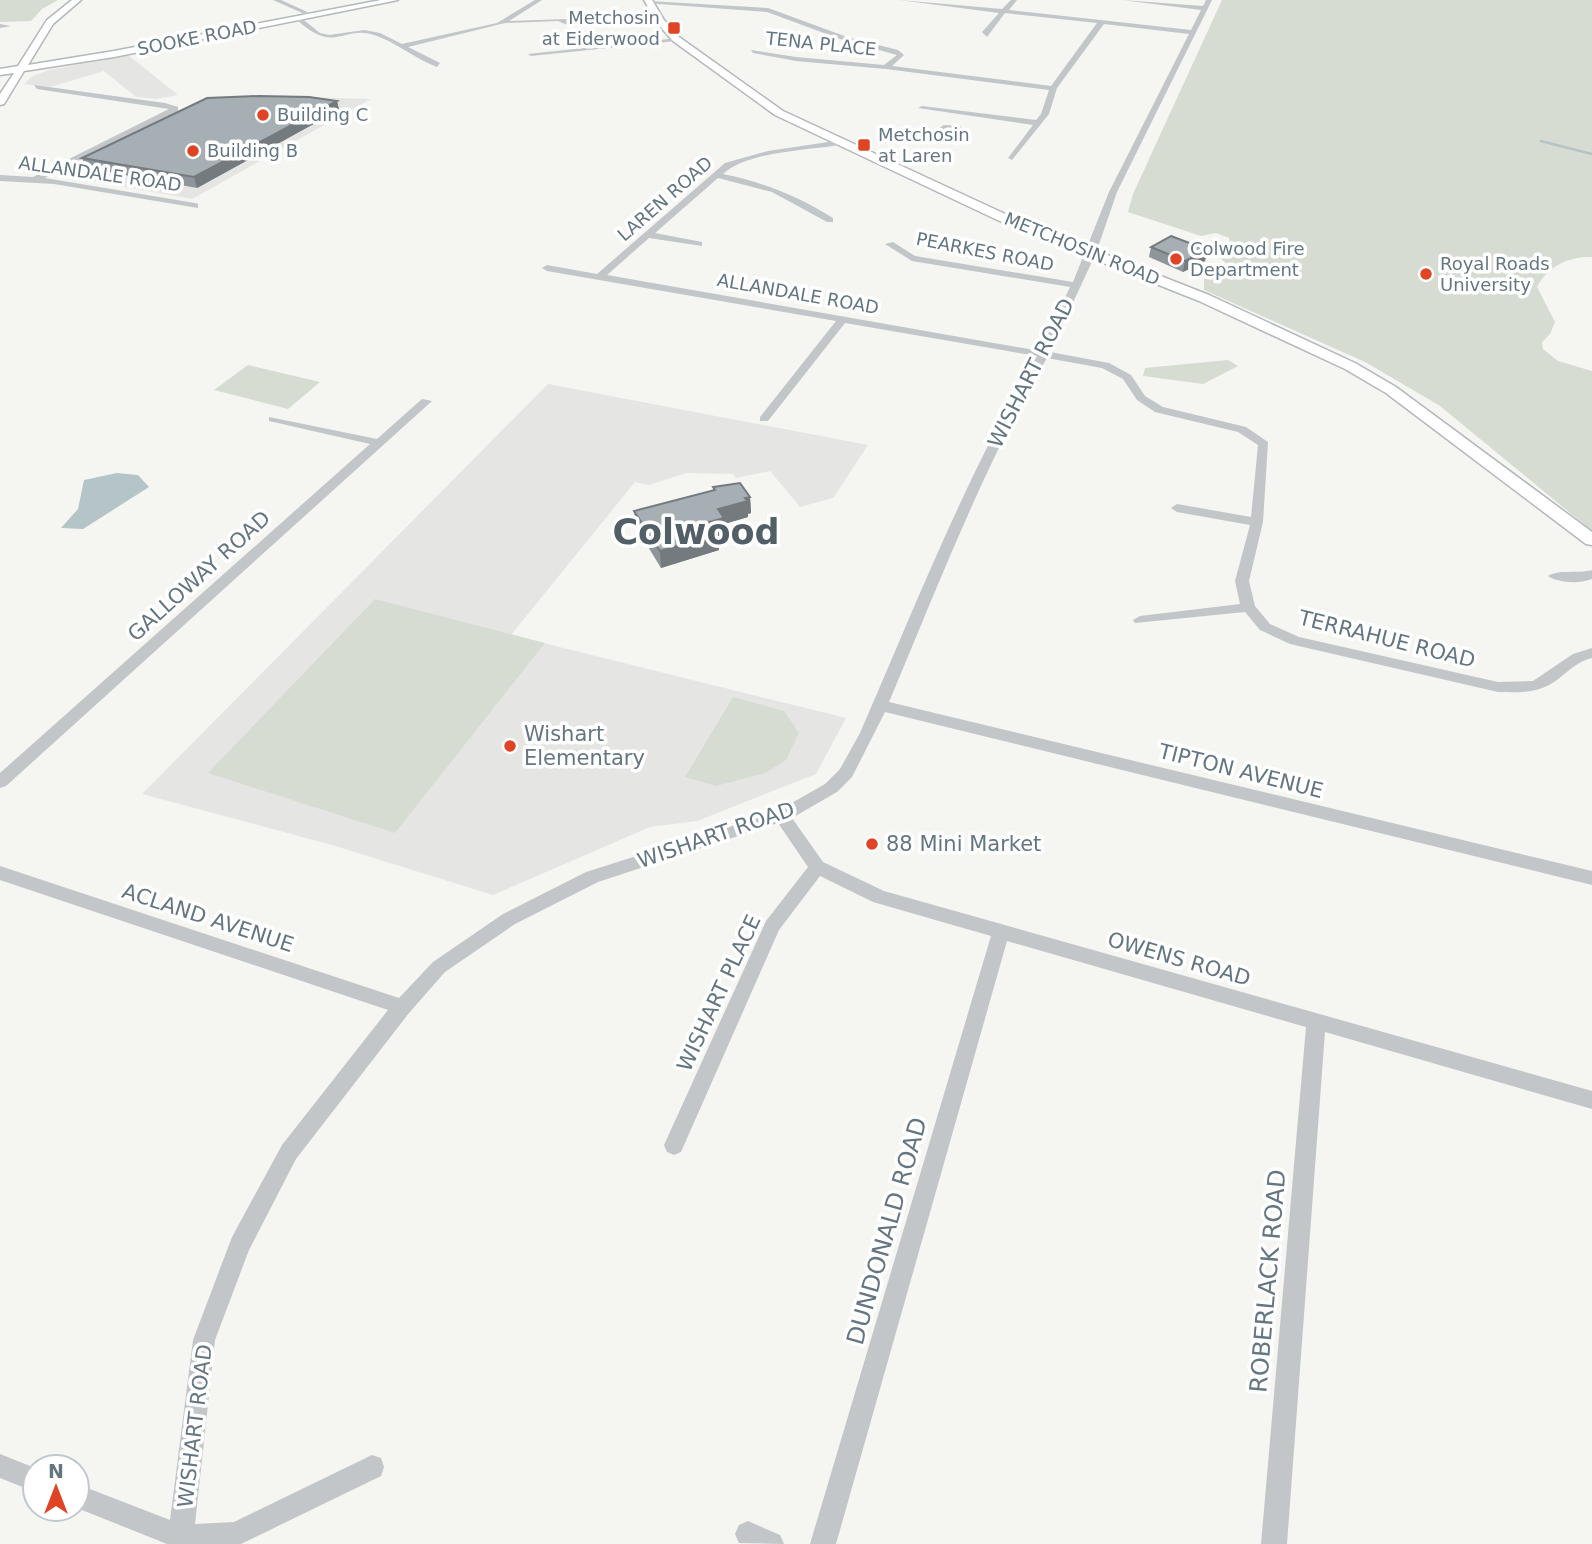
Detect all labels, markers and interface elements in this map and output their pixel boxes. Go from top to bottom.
place label: Metchosin at Eiderwood [542,7,660,49]
street label: SOOKE ROAD [135,16,258,59]
marker: Metchosin at Eiderwood [666,20,682,36]
street label: TENA PLACE [764,27,877,60]
place label: Building C [277,104,368,125]
marker: Building C [255,107,271,123]
place label: Metchosin at Laren [878,124,970,166]
marker: Metchosin at Laren [856,137,872,153]
place label: Building B [207,140,298,161]
marker: Building B [185,143,201,159]
street label: ALLANDALE ROAD [17,152,183,195]
street label: LAREN ROAD [613,152,716,245]
street label: METCHOSIN ROAD [1001,208,1163,289]
street label: PEARKES ROAD [914,228,1056,275]
place label: Colwood Fire Department [1190,238,1305,280]
marker: Colwood Fire Department [1168,251,1184,267]
place label: Royal Roads University [1440,253,1550,295]
marker: Royal Roads University [1418,266,1434,282]
street label: ALLANDALE ROAD [715,269,881,318]
street label: WISHART ROAD [983,294,1079,452]
street label: GALLOWAY ROAD [123,506,275,646]
district label: Colwood [612,512,780,552]
street label: TERRAHUE ROAD [1295,605,1478,673]
place label: Wishart Elementary [524,722,645,770]
marker: Wishart Elementary [502,738,518,754]
street label: TIPTON AVENUE [1155,739,1326,803]
street label: WISHART ROAD [634,797,798,873]
place label: 88 Mini Market [886,832,1041,856]
marker: 88 Mini Market [864,836,880,852]
street label: ACLAND AVENUE [119,879,297,957]
street label: WISHART PLACE [672,911,766,1075]
street label: OWENS ROAD [1105,927,1253,991]
street label: DUNDONALD ROAD [841,1114,933,1348]
street label: ROBERLACK ROAD [1244,1168,1292,1394]
street label: WISHART ROAD [173,1343,217,1509]
north arrow [21,1453,91,1523]
text: N [48,1460,64,1482]

